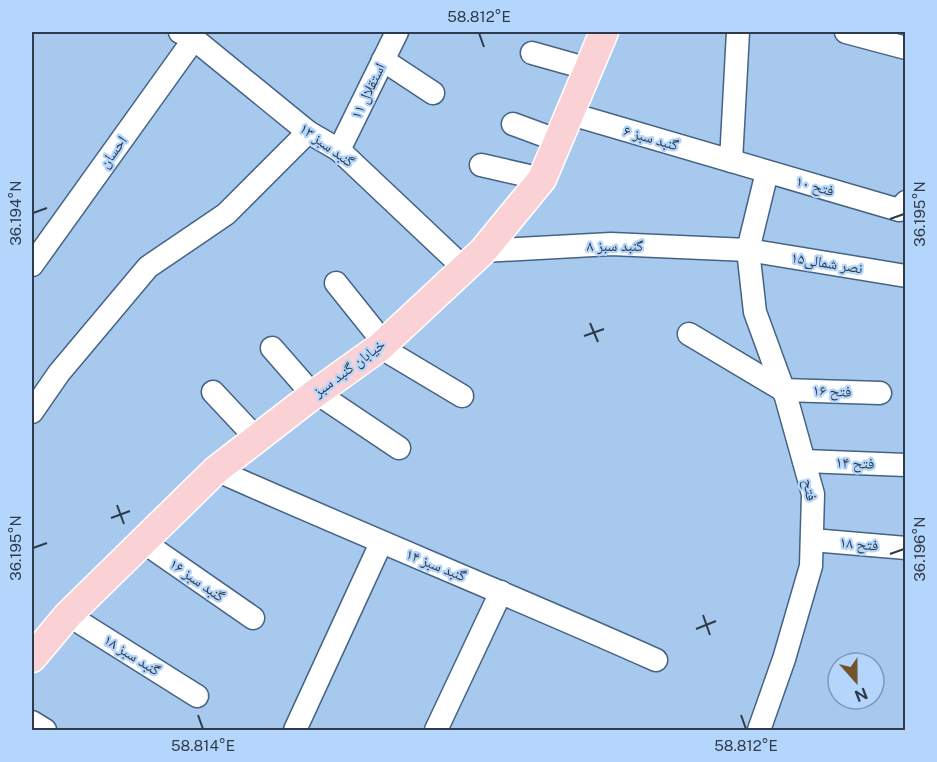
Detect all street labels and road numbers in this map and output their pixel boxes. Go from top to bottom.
street label: استقلال ۱۱ [347,60,390,122]
street label: گنبد سبز ۱۳ [296,119,358,171]
street label: گنبد سبز ۶ [621,122,681,155]
street label: احسان [95,132,132,172]
street label: فتح ۱۰ [794,172,836,201]
street label: گنبد سبز ۸ [587,237,644,255]
street label: نصر شمالی۱۵ [790,248,864,279]
street label: خیابان گنبد سبز [309,335,389,402]
street label: فتح ۱۶ [812,381,852,402]
street label: فتح ۱۴ [835,453,875,474]
street label: فتح [798,478,821,502]
street label: فتح ۱۸ [839,533,879,556]
street label: گنبد سبز ۱۴ [403,545,469,585]
street label: گنبد سبز ۱۶ [166,555,228,606]
street label: گنبد سبز ۱۸ [100,631,164,680]

